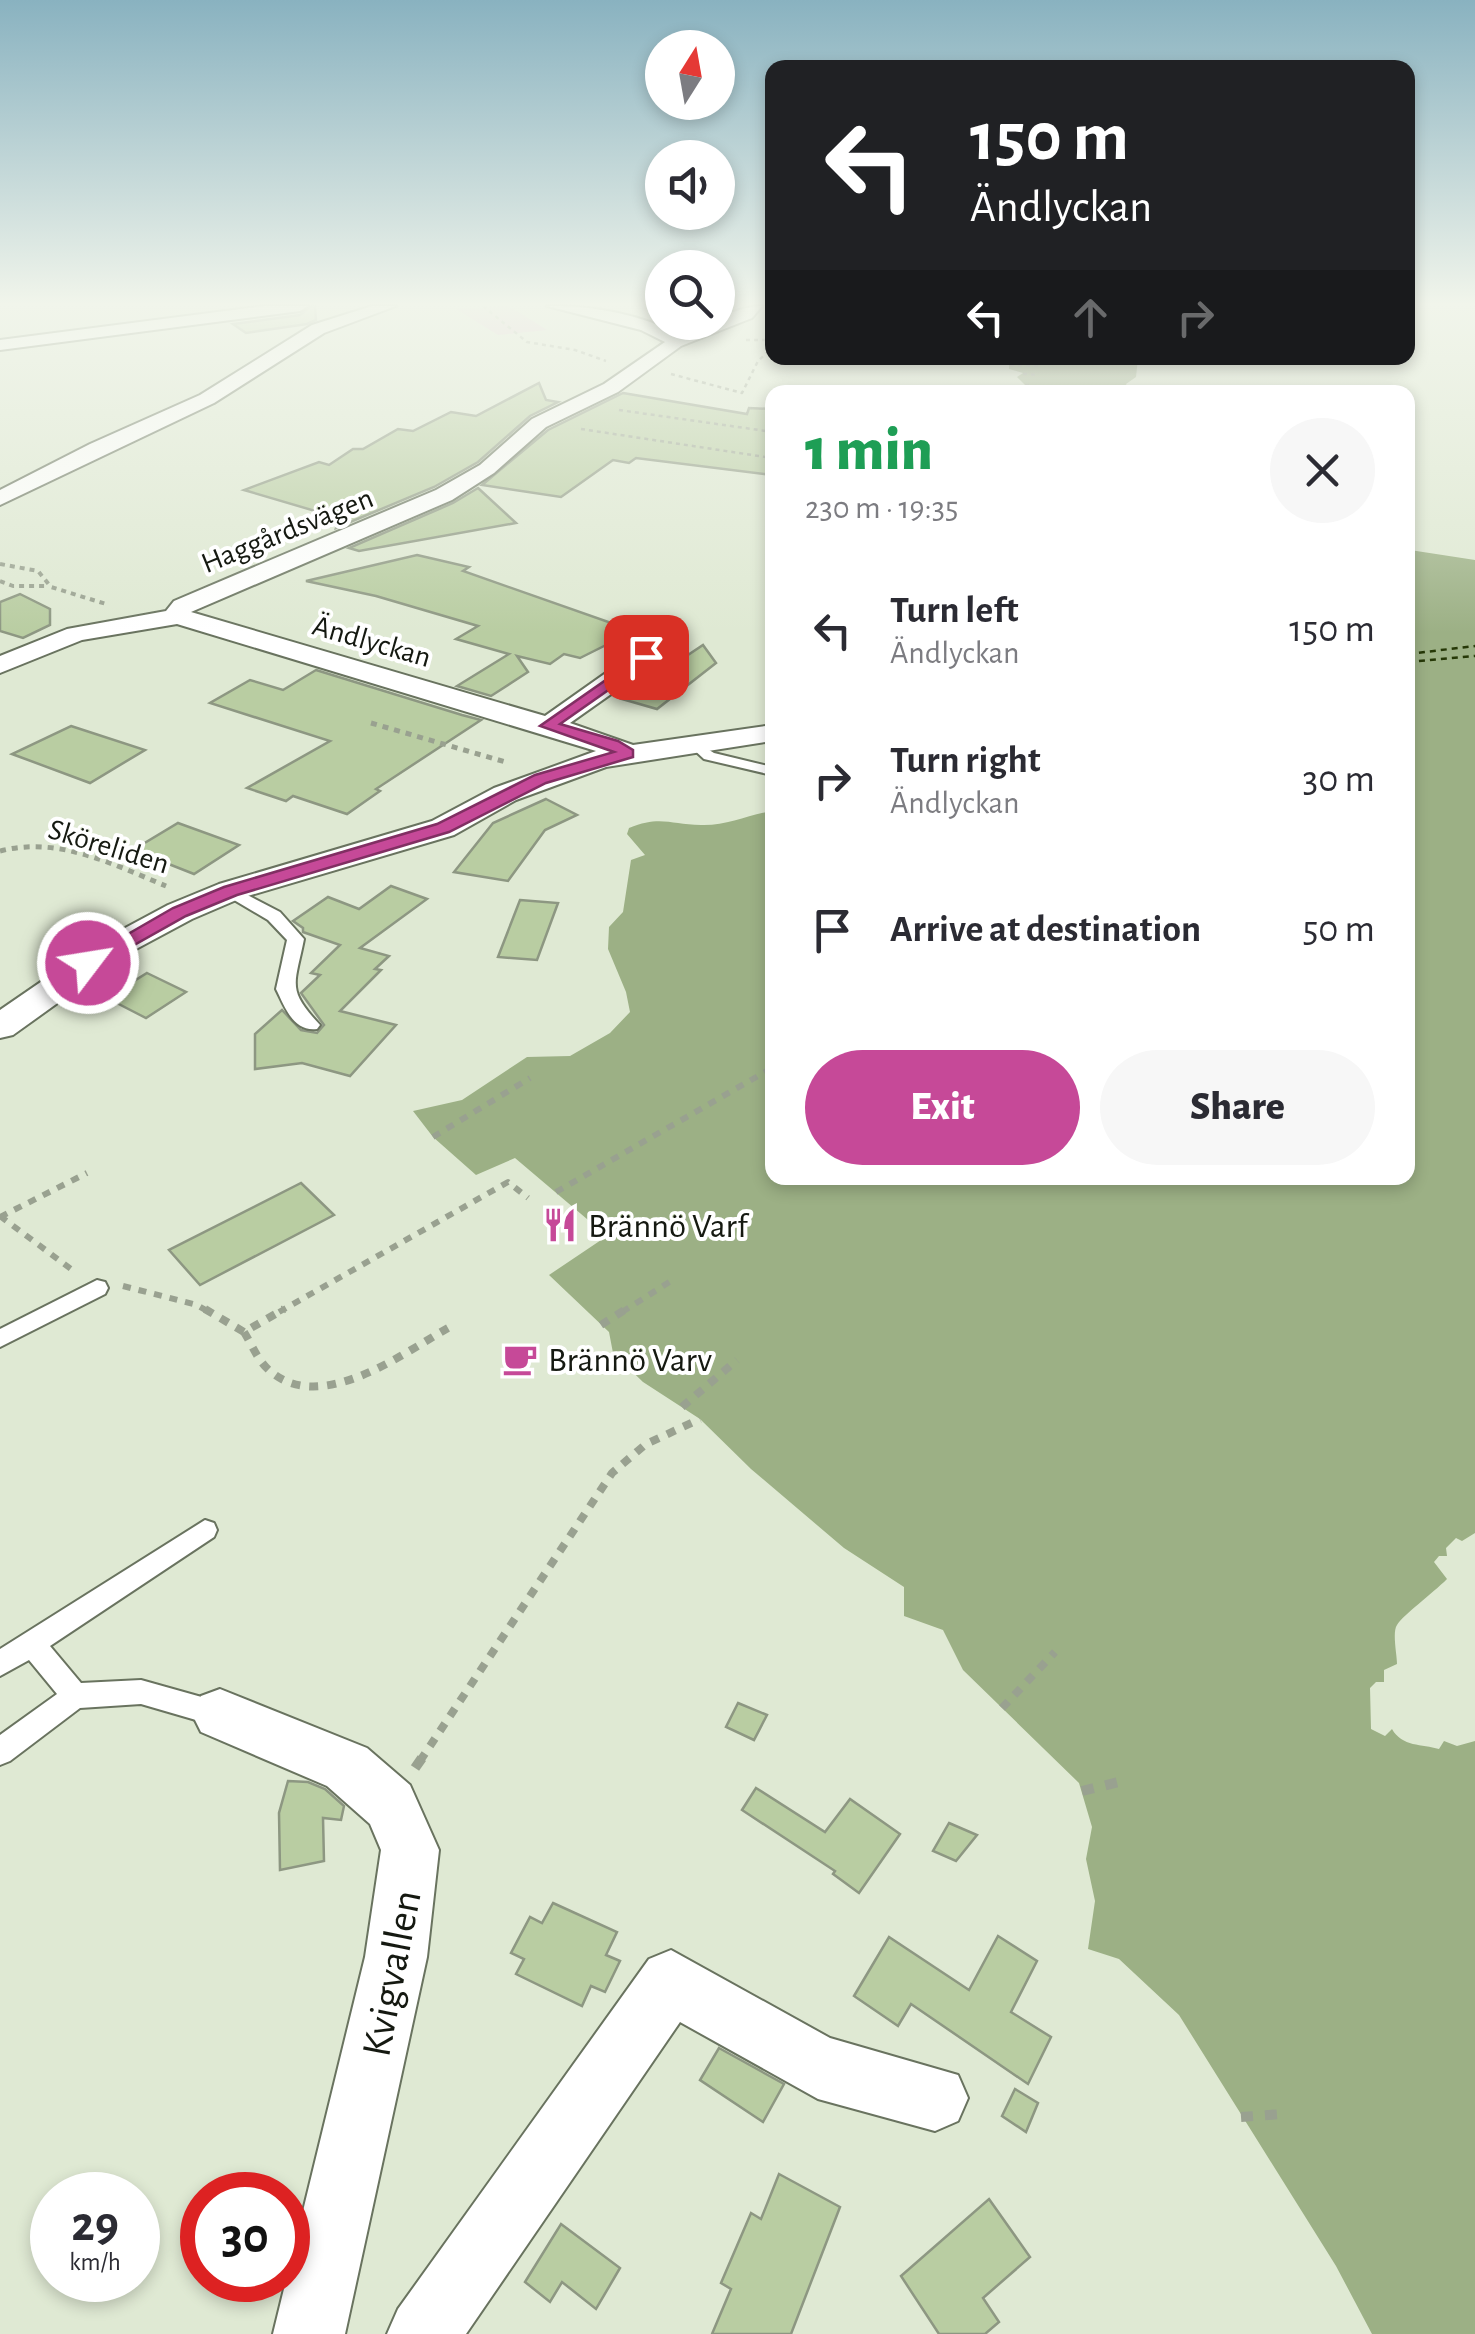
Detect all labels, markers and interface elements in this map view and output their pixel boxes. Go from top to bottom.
north arrow [645,30,735,120]
map controls [645,30,735,340]
icon: left [805,100,935,230]
text: 150 m [970,103,1129,173]
button: sound [645,140,735,230]
text: Ändlyckan [970,185,1152,230]
button: search [645,250,735,340]
icon: left [958,290,1013,345]
icon: ahead [1063,290,1118,345]
icon: right [1168,290,1223,345]
button: close [1270,418,1375,523]
text: 1 min [805,421,933,481]
street label: Haggårdsvägen [197,483,378,579]
text: 230 m · 19:35 [805,492,958,524]
text: Turn left [890,592,1018,630]
icon: left [805,603,860,658]
street label: Ändlyckan [309,610,435,673]
text: 150 m [1289,611,1375,649]
pin [604,615,689,700]
icon: arrive [619,630,674,685]
text: Ändlyckan [890,637,1020,669]
text: Turn right [890,742,1040,780]
icon: right [805,753,860,808]
text: 30 m [1303,761,1375,799]
text: Ändlyckan [890,787,1020,819]
street label: Sköreliden [45,814,173,880]
icon: arrive [805,903,860,958]
position arrow [36,911,140,1015]
text: Arrive at destination [890,911,1201,949]
text: 50 m [1302,911,1375,949]
button: Exit [805,1050,1080,1165]
button: Share [1100,1050,1375,1165]
restaurant icon: Brännö Varf [541,1206,579,1244]
place label: Brännö Varf [588,1209,750,1244]
cafe icon: Brännö Varv [501,1340,539,1378]
place label: Brännö Varv [548,1343,712,1378]
street label: Kvigvallen [355,1887,429,2060]
speed limit sign: 30 [180,2172,310,2302]
text: 29 [71,2200,119,2250]
text: km/h [69,2250,121,2275]

